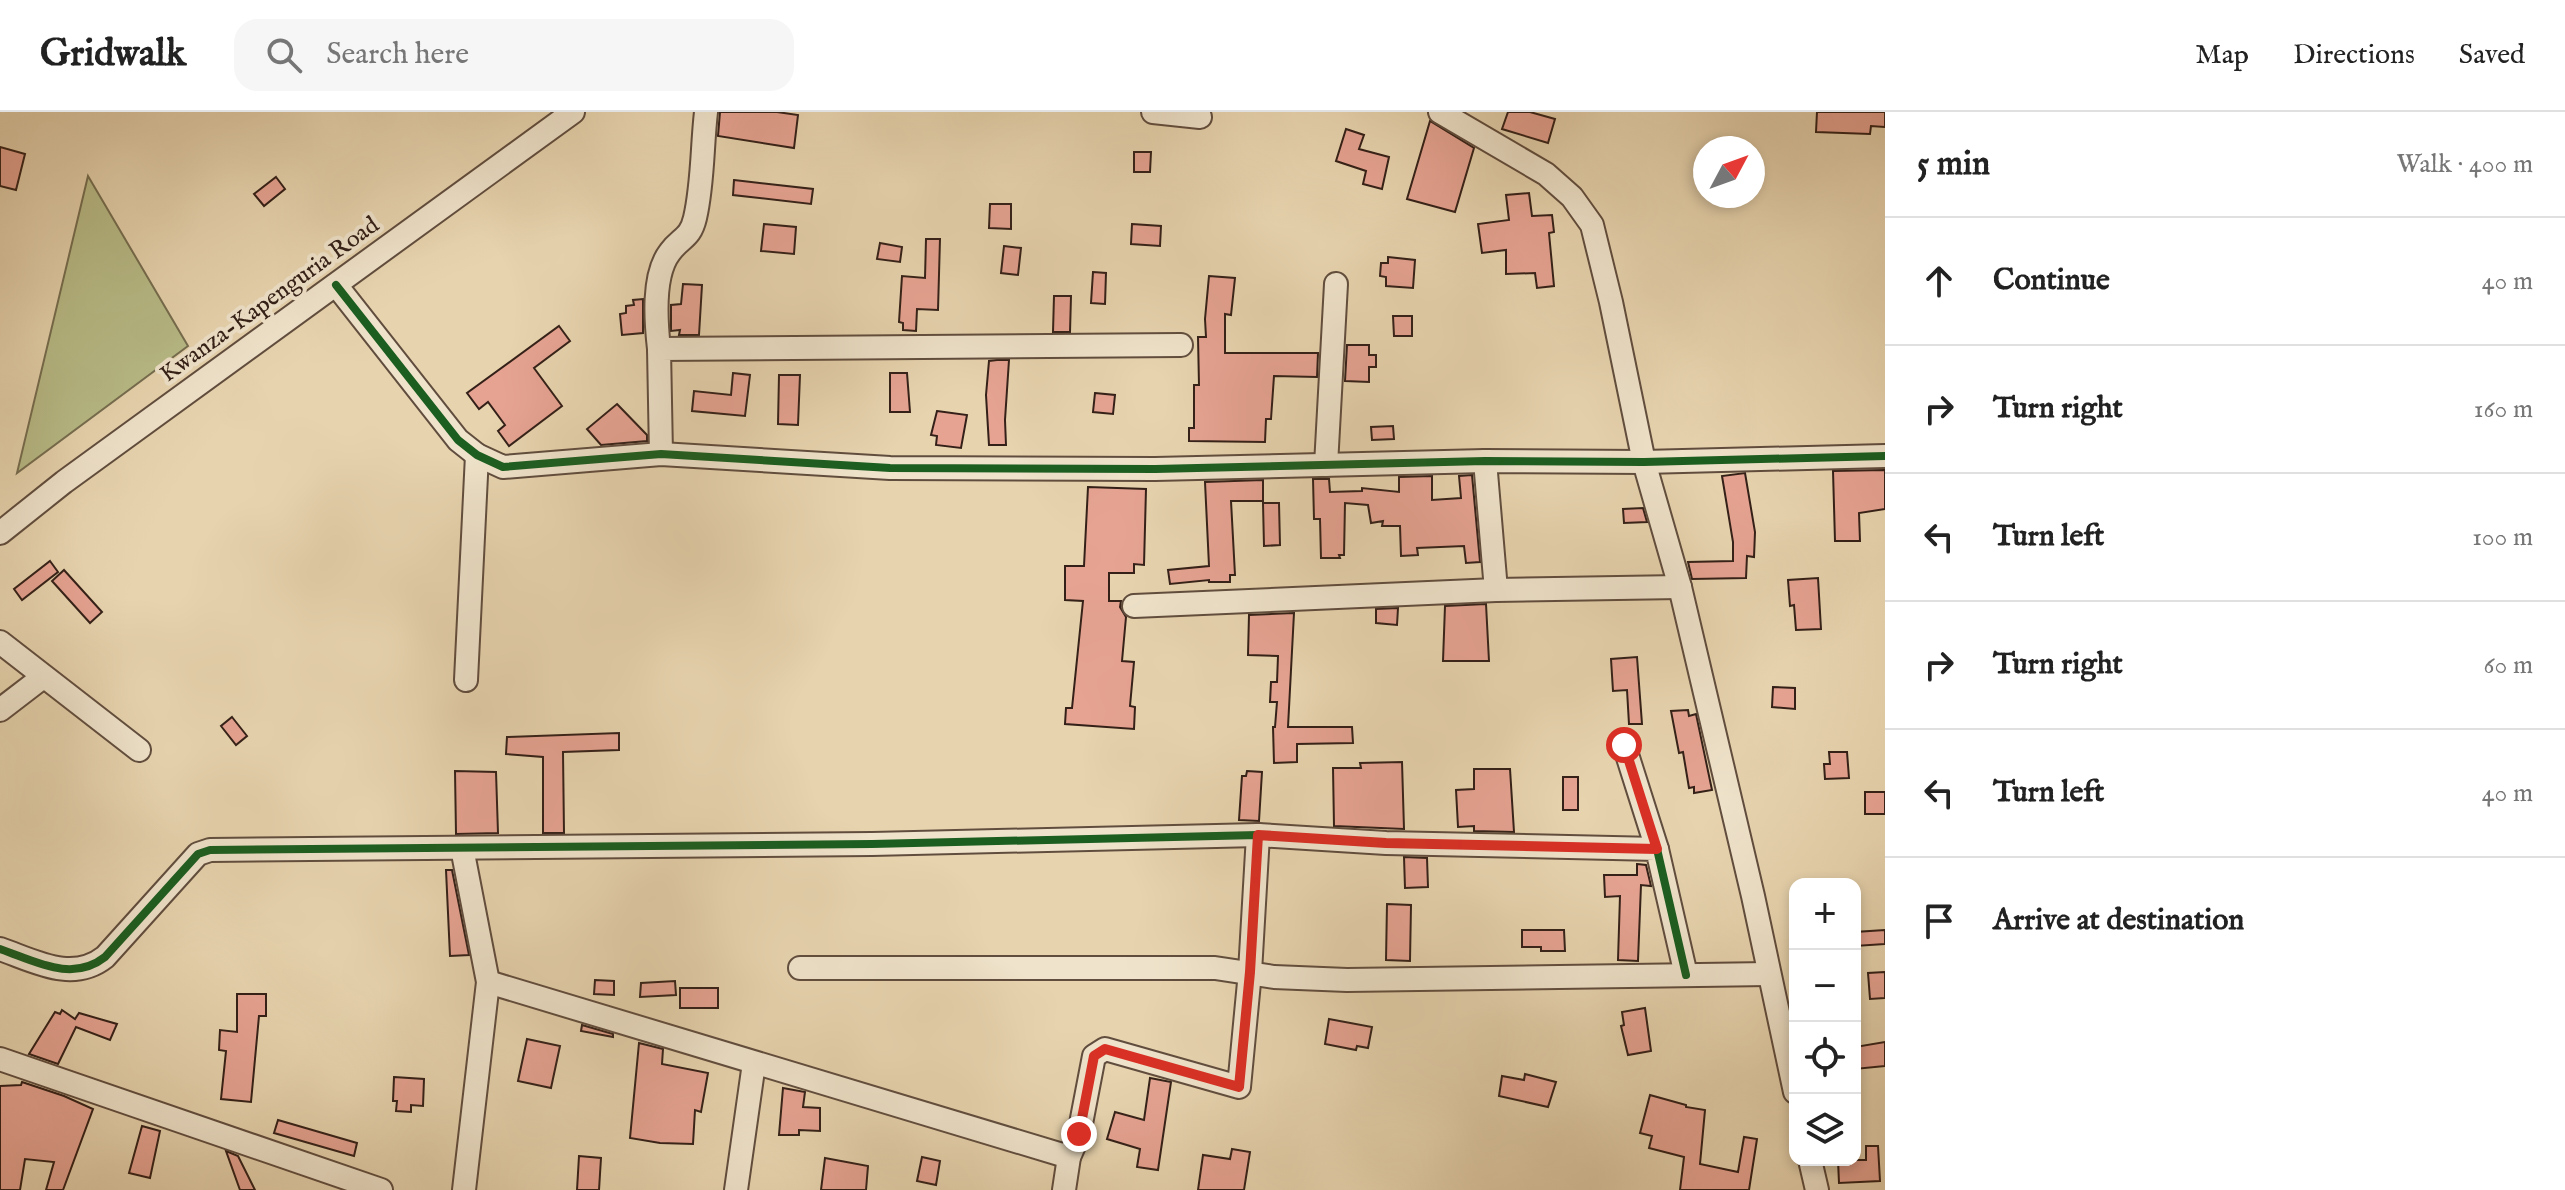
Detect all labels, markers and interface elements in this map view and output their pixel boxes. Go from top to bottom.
search box [234,19,794,91]
text: Gridwalk [40,31,186,79]
icon: search [262,33,306,77]
text: Search here [326,36,469,74]
text: Map [2195,38,2249,73]
text: Directions [2293,38,2415,73]
text: Saved [2459,38,2525,73]
north arrow [1693,136,1765,208]
text: 5 min [1917,143,1990,186]
text: Walk · 400 m [2396,148,2533,181]
street label: Kwanza-Kapenguria Road [154,210,386,390]
icon: ahead [1917,259,1961,303]
text: Continue [1993,262,2110,300]
text: 40 m [2482,265,2533,298]
icon: right [1917,387,1961,431]
text: Turn right [1993,390,2123,428]
text: 160 m [2474,393,2533,426]
icon: left [1917,515,1961,559]
text: Turn left [1993,518,2104,556]
text: 100 m [2472,521,2533,554]
icon: right [1917,643,1961,687]
text: Turn right [1993,646,2123,684]
text: 60 m [2484,649,2533,682]
route start [1606,727,1642,763]
icon: left [1917,771,1961,815]
text: Turn left [1993,774,2104,812]
text: 40 m [2482,777,2533,810]
map controls [1789,878,1861,1166]
button: + [1789,878,1861,950]
icon: arrive [1917,899,1961,943]
text: Arrive at destination [1993,902,2244,940]
button: − [1789,950,1861,1022]
button: locate [1789,1022,1861,1094]
button: layers [1789,1094,1861,1166]
route end [1061,1116,1097,1152]

